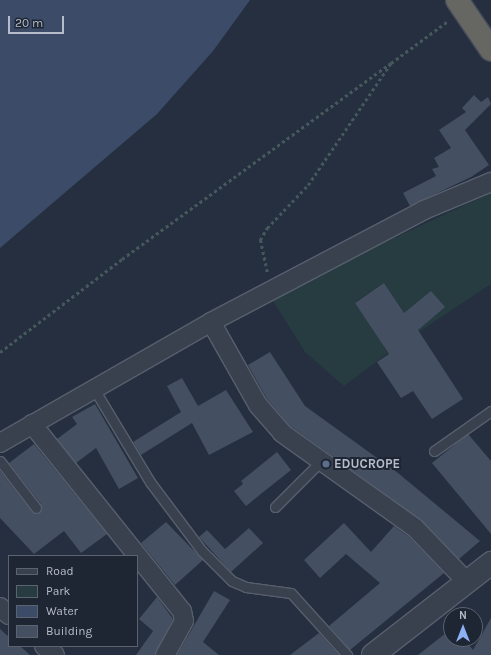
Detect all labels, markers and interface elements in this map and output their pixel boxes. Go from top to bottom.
scale bar [10,8,66,34]
text: 20 m [15,16,43,30]
place label: EDUCROPE [334,456,400,472]
marker: EDUCROPE [321,459,331,469]
legend [8,555,138,647]
text: Road [46,564,74,578]
text: Park [46,584,70,598]
text: Water [46,604,78,618]
north arrow [443,607,483,647]
text: N [459,609,467,622]
text: Building [46,624,92,638]

